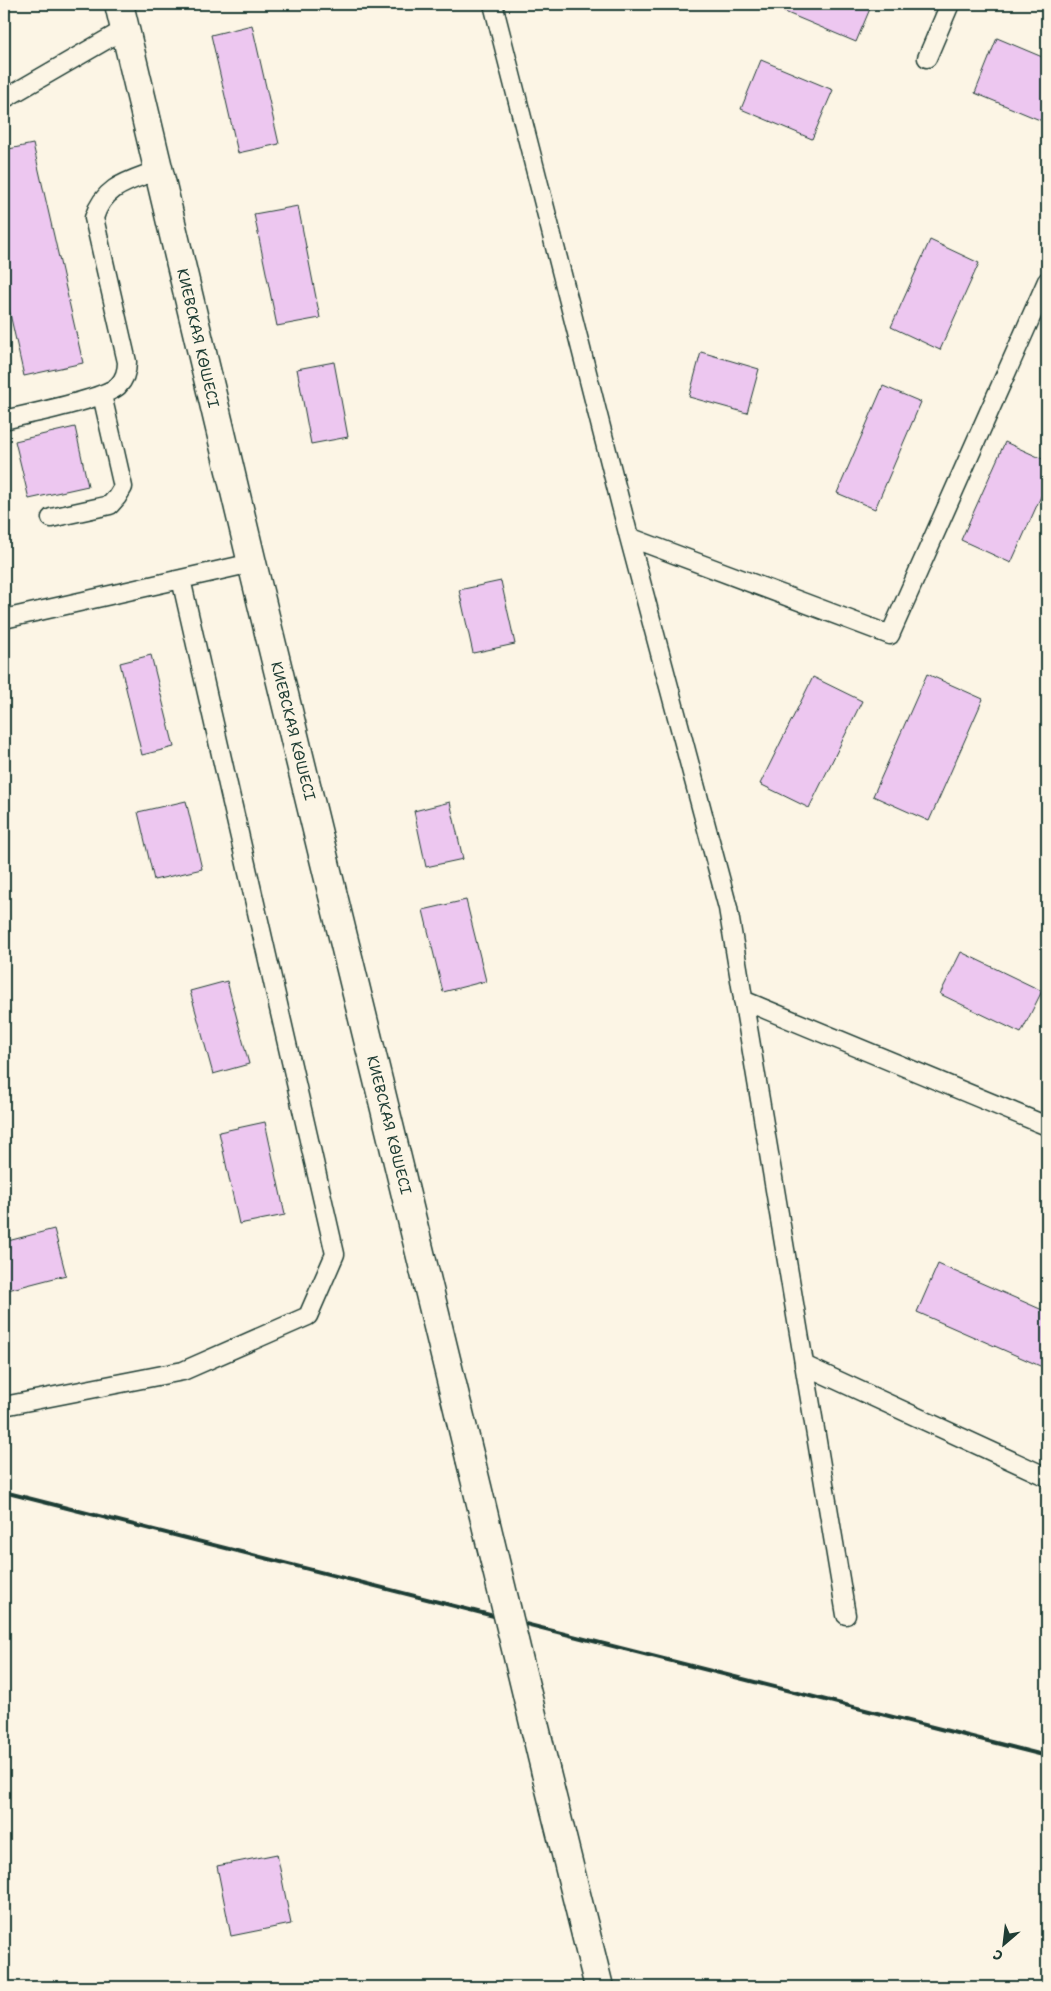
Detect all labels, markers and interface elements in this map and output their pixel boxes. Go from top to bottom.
street label: КИЕВСКАЯ КӨШЕСІ [172,266,224,410]
street label: КИЕВСКАЯ КӨШЕСІ [266,659,320,803]
street label: КИЕВСКАЯ КӨШЕСІ [362,1053,416,1197]
north arrow [978,1918,1028,1968]
text: С [990,1946,1006,1965]

